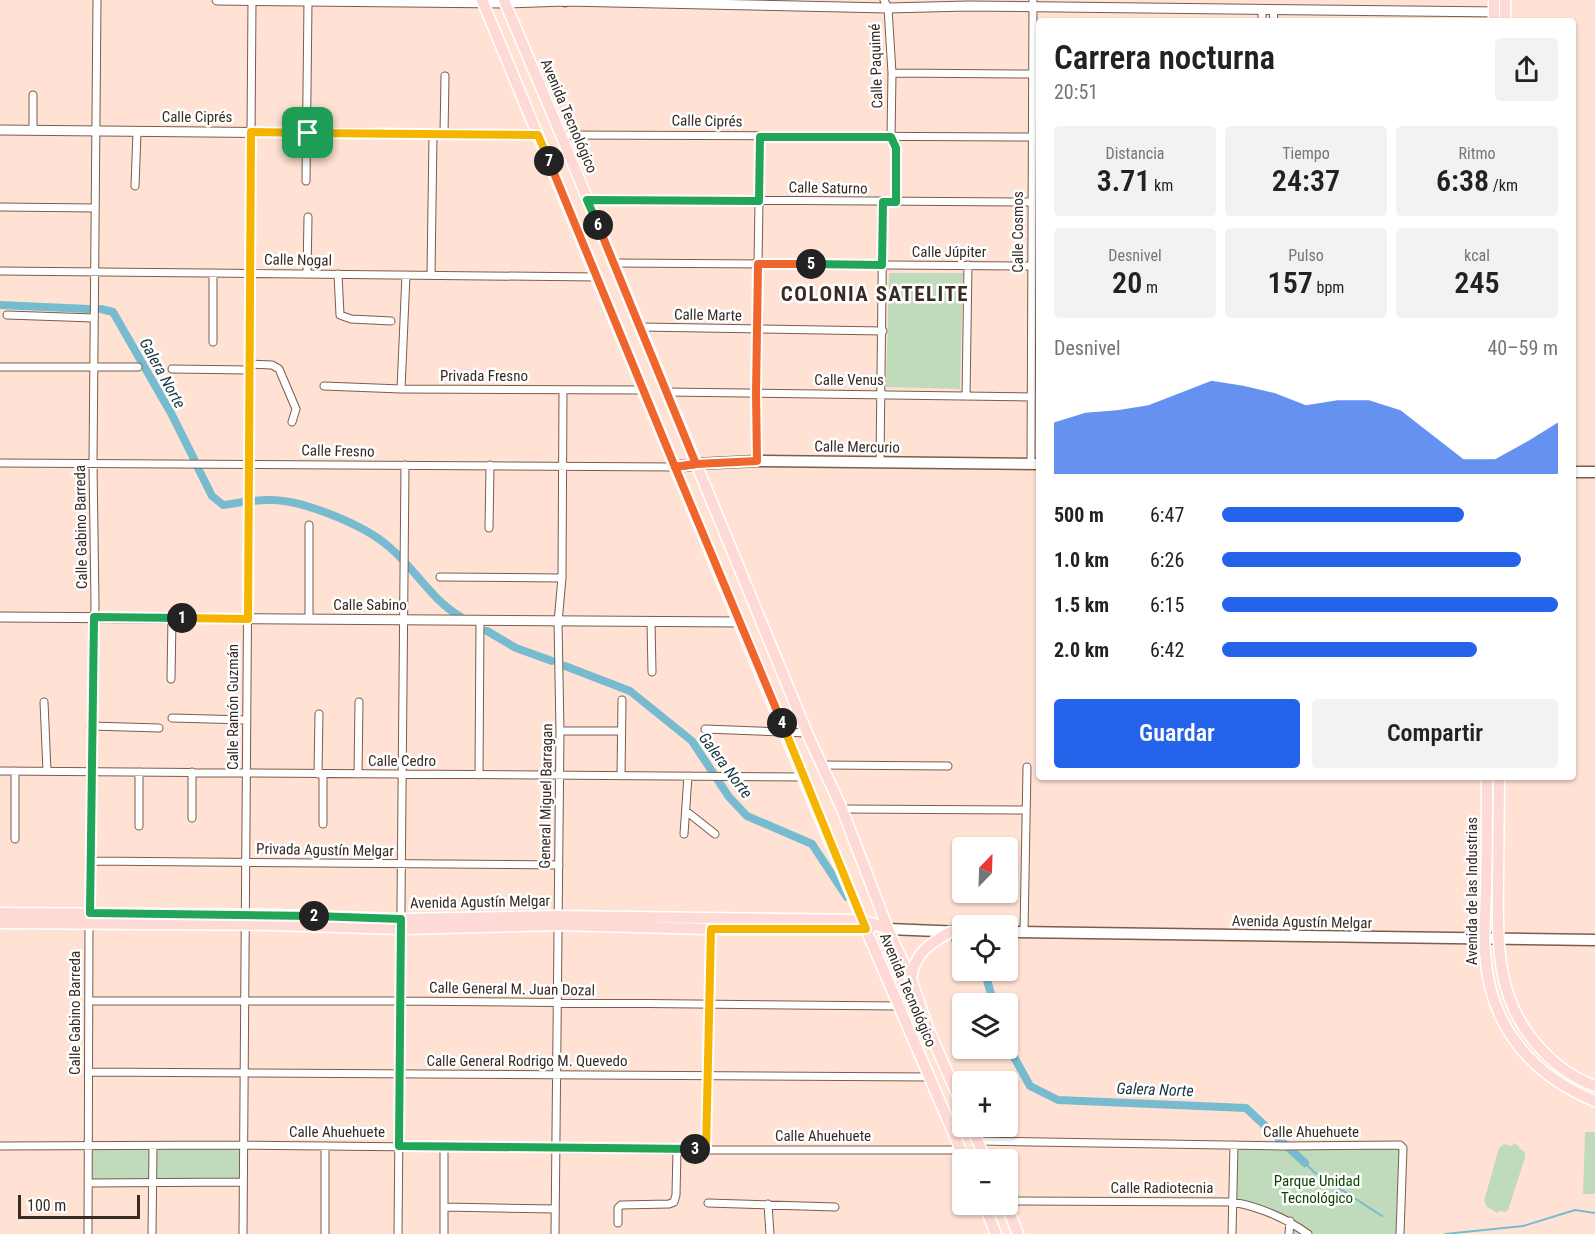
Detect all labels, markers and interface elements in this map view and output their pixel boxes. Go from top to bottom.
street label: Calle Paquimé [866,23,886,109]
text: Carrera nocturna [1054,38,1275,77]
button: share [1495,38,1558,101]
street label: Avenida Tecnológico [537,56,601,176]
text: 20:51 [1054,80,1098,104]
pin [282,107,333,158]
street label: Calle Ciprés [162,108,233,126]
street label: Calle Ciprés [671,111,743,131]
icon: arrive [291,116,324,149]
text: Distancia [1106,144,1164,163]
text: Tiempo [1282,144,1330,163]
text: Ritmo [1459,144,1495,163]
pin: 7 [534,146,564,176]
text: 7 [545,151,553,170]
text: 3.71 [1097,163,1150,198]
text: 24:37 [1272,163,1340,198]
text: 6:38 [1436,163,1489,198]
text: km [1150,176,1173,195]
text: /km [1489,176,1518,195]
street label: Calle Saturno [788,178,868,198]
street label: Calle Cosmos [1009,191,1027,273]
pin: 6 [583,210,613,240]
text: 6 [594,215,602,234]
street label: Calle Júpiter [912,243,987,261]
text: Desnivel [1108,246,1162,265]
text: Pulso [1288,246,1324,265]
text: kcal [1464,246,1490,265]
pin: 5 [796,249,826,279]
street label: Calle Nogal [264,250,332,270]
text: 5 [807,254,815,273]
text: 20 [1112,265,1142,300]
text: 157 [1268,265,1313,300]
text: 245 [1454,265,1500,300]
text: m [1142,278,1158,297]
text: bpm [1313,278,1344,297]
district label: COLONIA SATELITE [781,282,969,306]
street label: Calle Marte [674,305,742,325]
water label: Galera Norte [136,335,190,412]
text: Desnivel [1054,336,1121,360]
text: 40–59 m [1487,336,1558,360]
street label: Privada Fresno [440,367,528,385]
street label: Calle Venus [814,371,884,389]
street label: Calle Mercurio [814,437,900,457]
street label: Calle Fresno [301,441,375,461]
street label: Calle Gabino Barreda [71,465,91,589]
text: 500 m [1054,503,1104,527]
text: 6:47 [1150,503,1184,527]
text: 1.0 km [1054,548,1109,572]
text: 6:26 [1150,548,1184,572]
text: 1.5 km [1054,593,1109,617]
text: 6:15 [1150,593,1184,617]
street label: Calle Sabino [333,596,407,614]
pin: 1 [167,603,197,633]
text: 1 [178,608,186,627]
text: 2.0 km [1054,638,1109,662]
text: 6:42 [1150,638,1184,662]
street label: Calle Ramón Guzmán [224,644,242,770]
button: Guardar [1054,699,1300,768]
button: Compartir [1312,699,1558,768]
pin: 4 [767,708,797,738]
text: 4 [778,713,786,732]
street label: General Miguel Barragan [536,723,556,869]
water label: Galera Norte [695,729,756,802]
street label: Calle Cedro [368,752,436,770]
street label: Avenida de las Industrias [1463,817,1481,965]
north arrow [952,837,1018,903]
map controls [952,837,1018,1215]
street label: Privada Agustín Melgar [256,840,394,860]
street label: Avenida Agustín Melgar [410,892,551,912]
pin: 2 [299,901,329,931]
text: 2 [310,906,318,925]
street label: Avenida Agustín Melgar [1232,912,1373,932]
button: locate [952,915,1018,981]
street label: Avenida Tecnológico [876,930,940,1050]
street label: Calle Gabino Barreda [66,951,84,1075]
street label: Calle General M. Juan Dozal [429,979,595,999]
button: layers [952,993,1018,1059]
street label: Calle General Rodrigo M. Quevedo [426,1052,628,1070]
button: + [952,1071,1018,1137]
water label: Galera Norte [1116,1079,1194,1100]
street label: Calle Ahuehuete [289,1123,385,1141]
street label: Calle Ahuehuete [1263,1123,1359,1141]
street label: Calle Ahuehuete [775,1127,871,1145]
pin: 3 [680,1134,710,1164]
text: 3 [691,1139,699,1158]
button: − [952,1149,1018,1215]
park label: Parque Unidad Tecnológico [1274,1172,1360,1207]
street label: Calle Radiotecnia [1111,1179,1213,1197]
scale bar [18,1192,140,1220]
text: 100 m [27,1196,66,1215]

